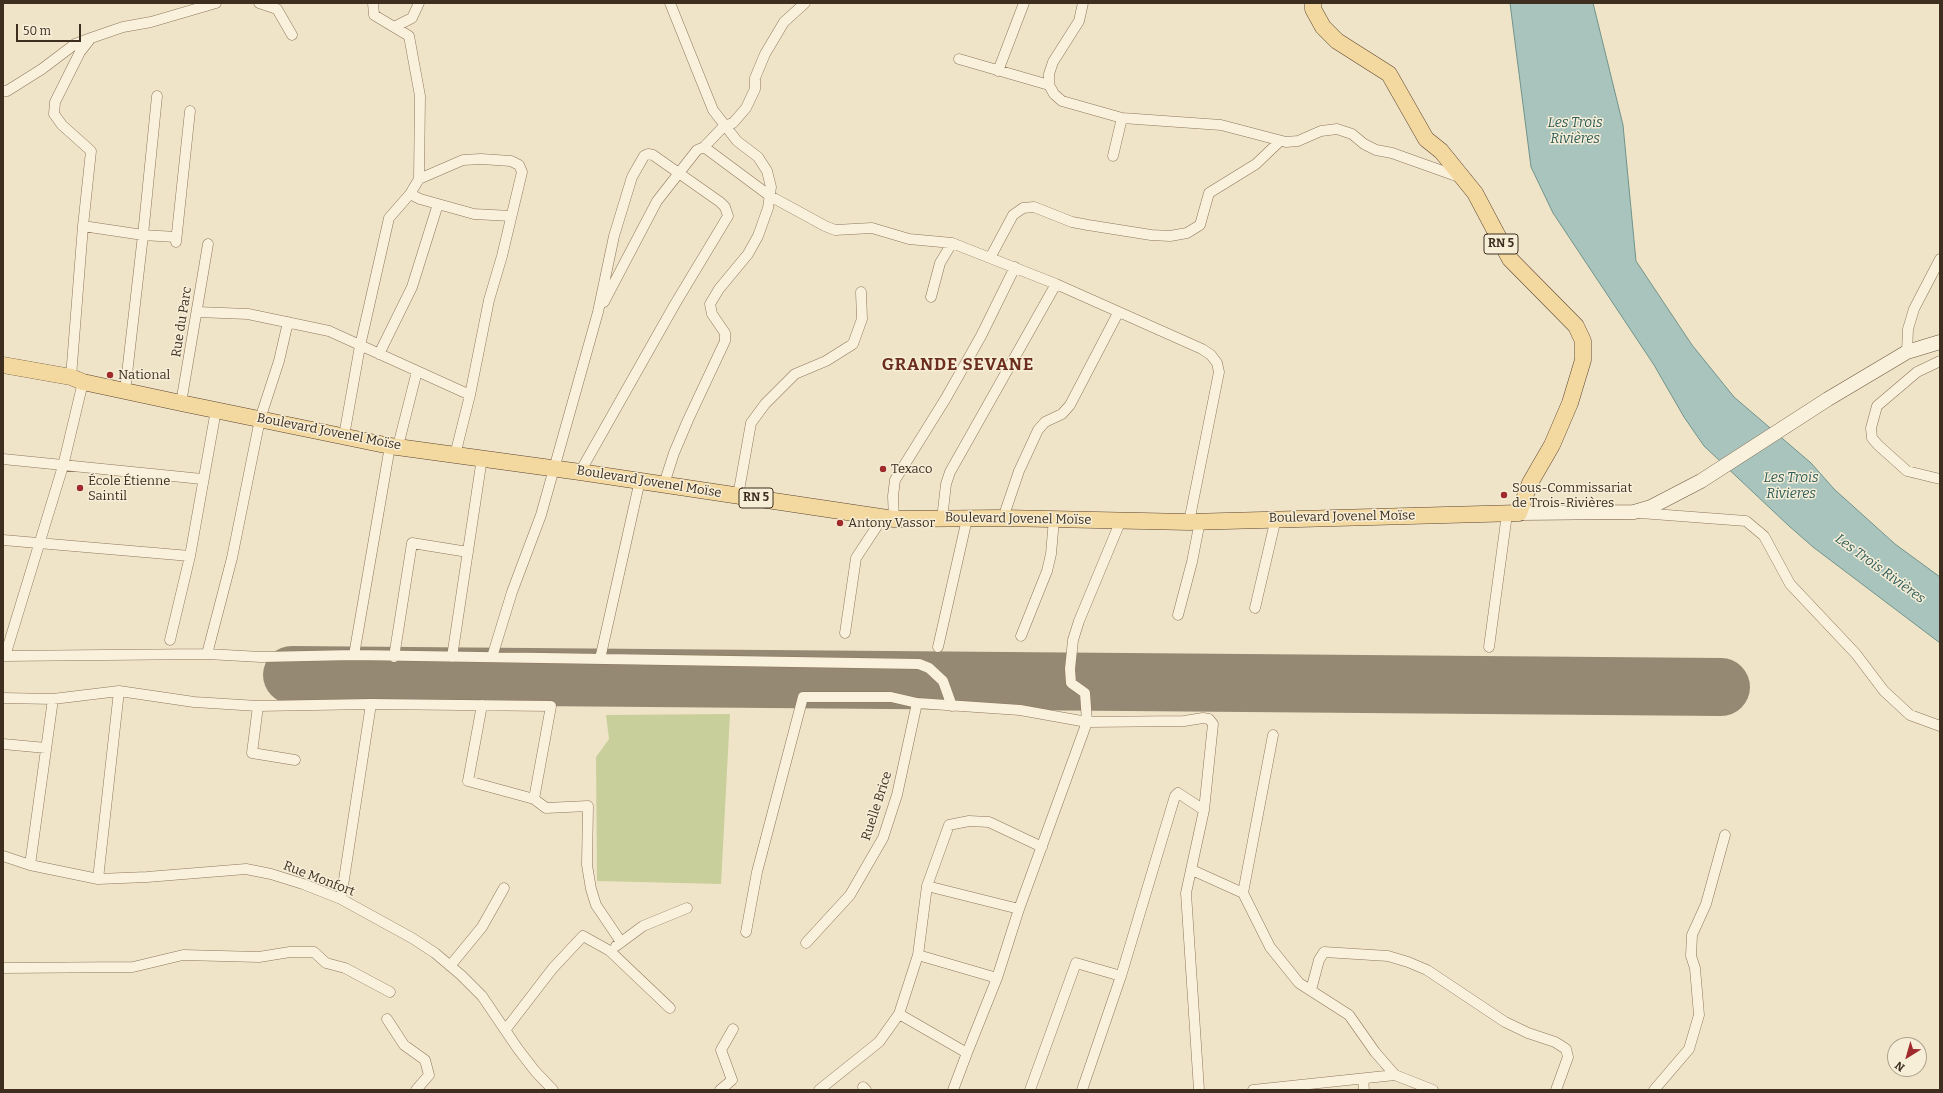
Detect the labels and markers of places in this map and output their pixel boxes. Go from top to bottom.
place label: National [118,367,170,383]
marker: National [105,370,115,380]
place label: Texaco [891,461,932,477]
marker: Texaco [878,464,888,474]
place label: École Étienne Saintil [88,473,170,504]
place label: Sous-Commissariat de Trois-Rivières [1512,480,1632,511]
marker: École Étienne Saintil [75,483,85,493]
marker: Sous-Commissariat de Trois-Rivières [1499,490,1509,500]
place label: Antony Vassor [848,515,935,531]
marker: Antony Vassor [835,518,845,528]

